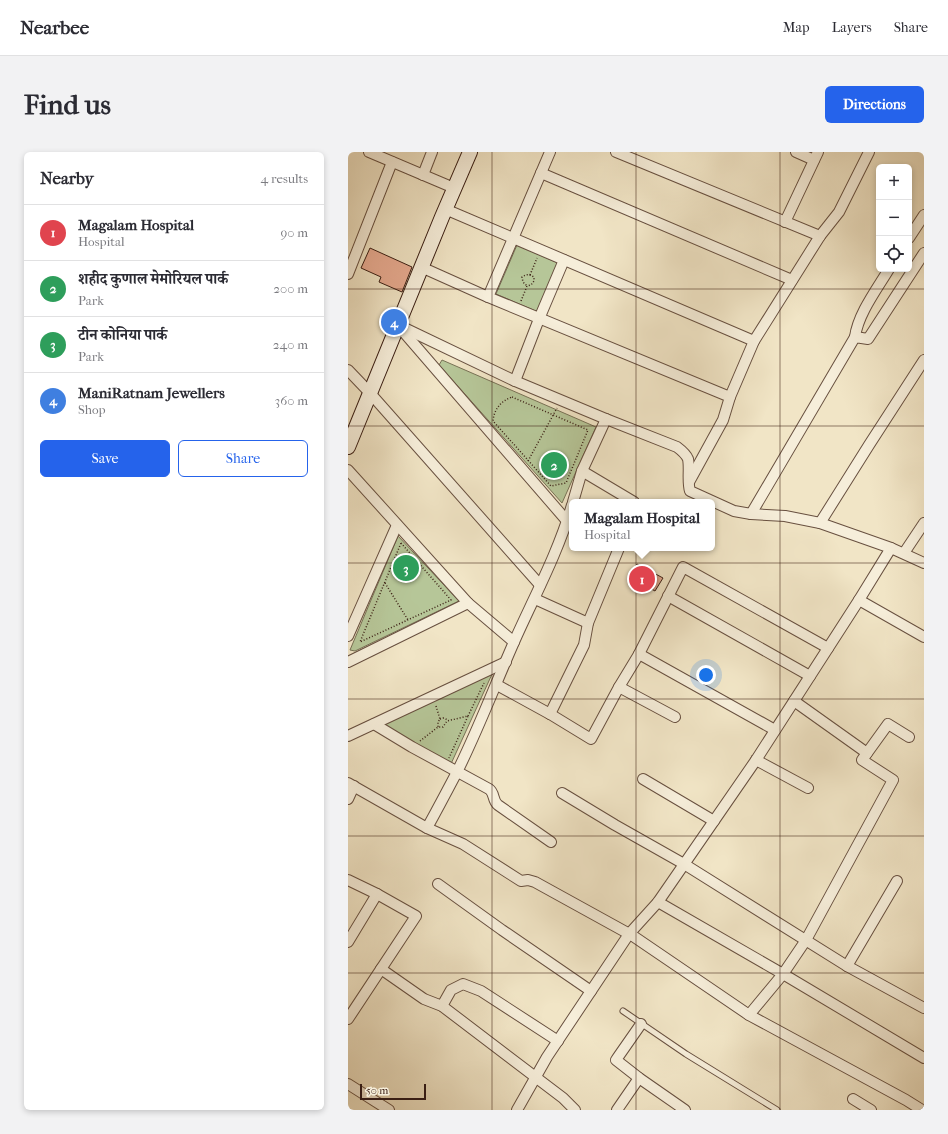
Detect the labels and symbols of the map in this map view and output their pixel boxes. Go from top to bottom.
pin: 4 [381,307,407,337]
pin: 2 [541,450,567,480]
pin: 3 [393,553,419,583]
pin: 1 [629,564,655,594]
your location [696,665,716,685]
scale bar [360,1082,426,1101]

